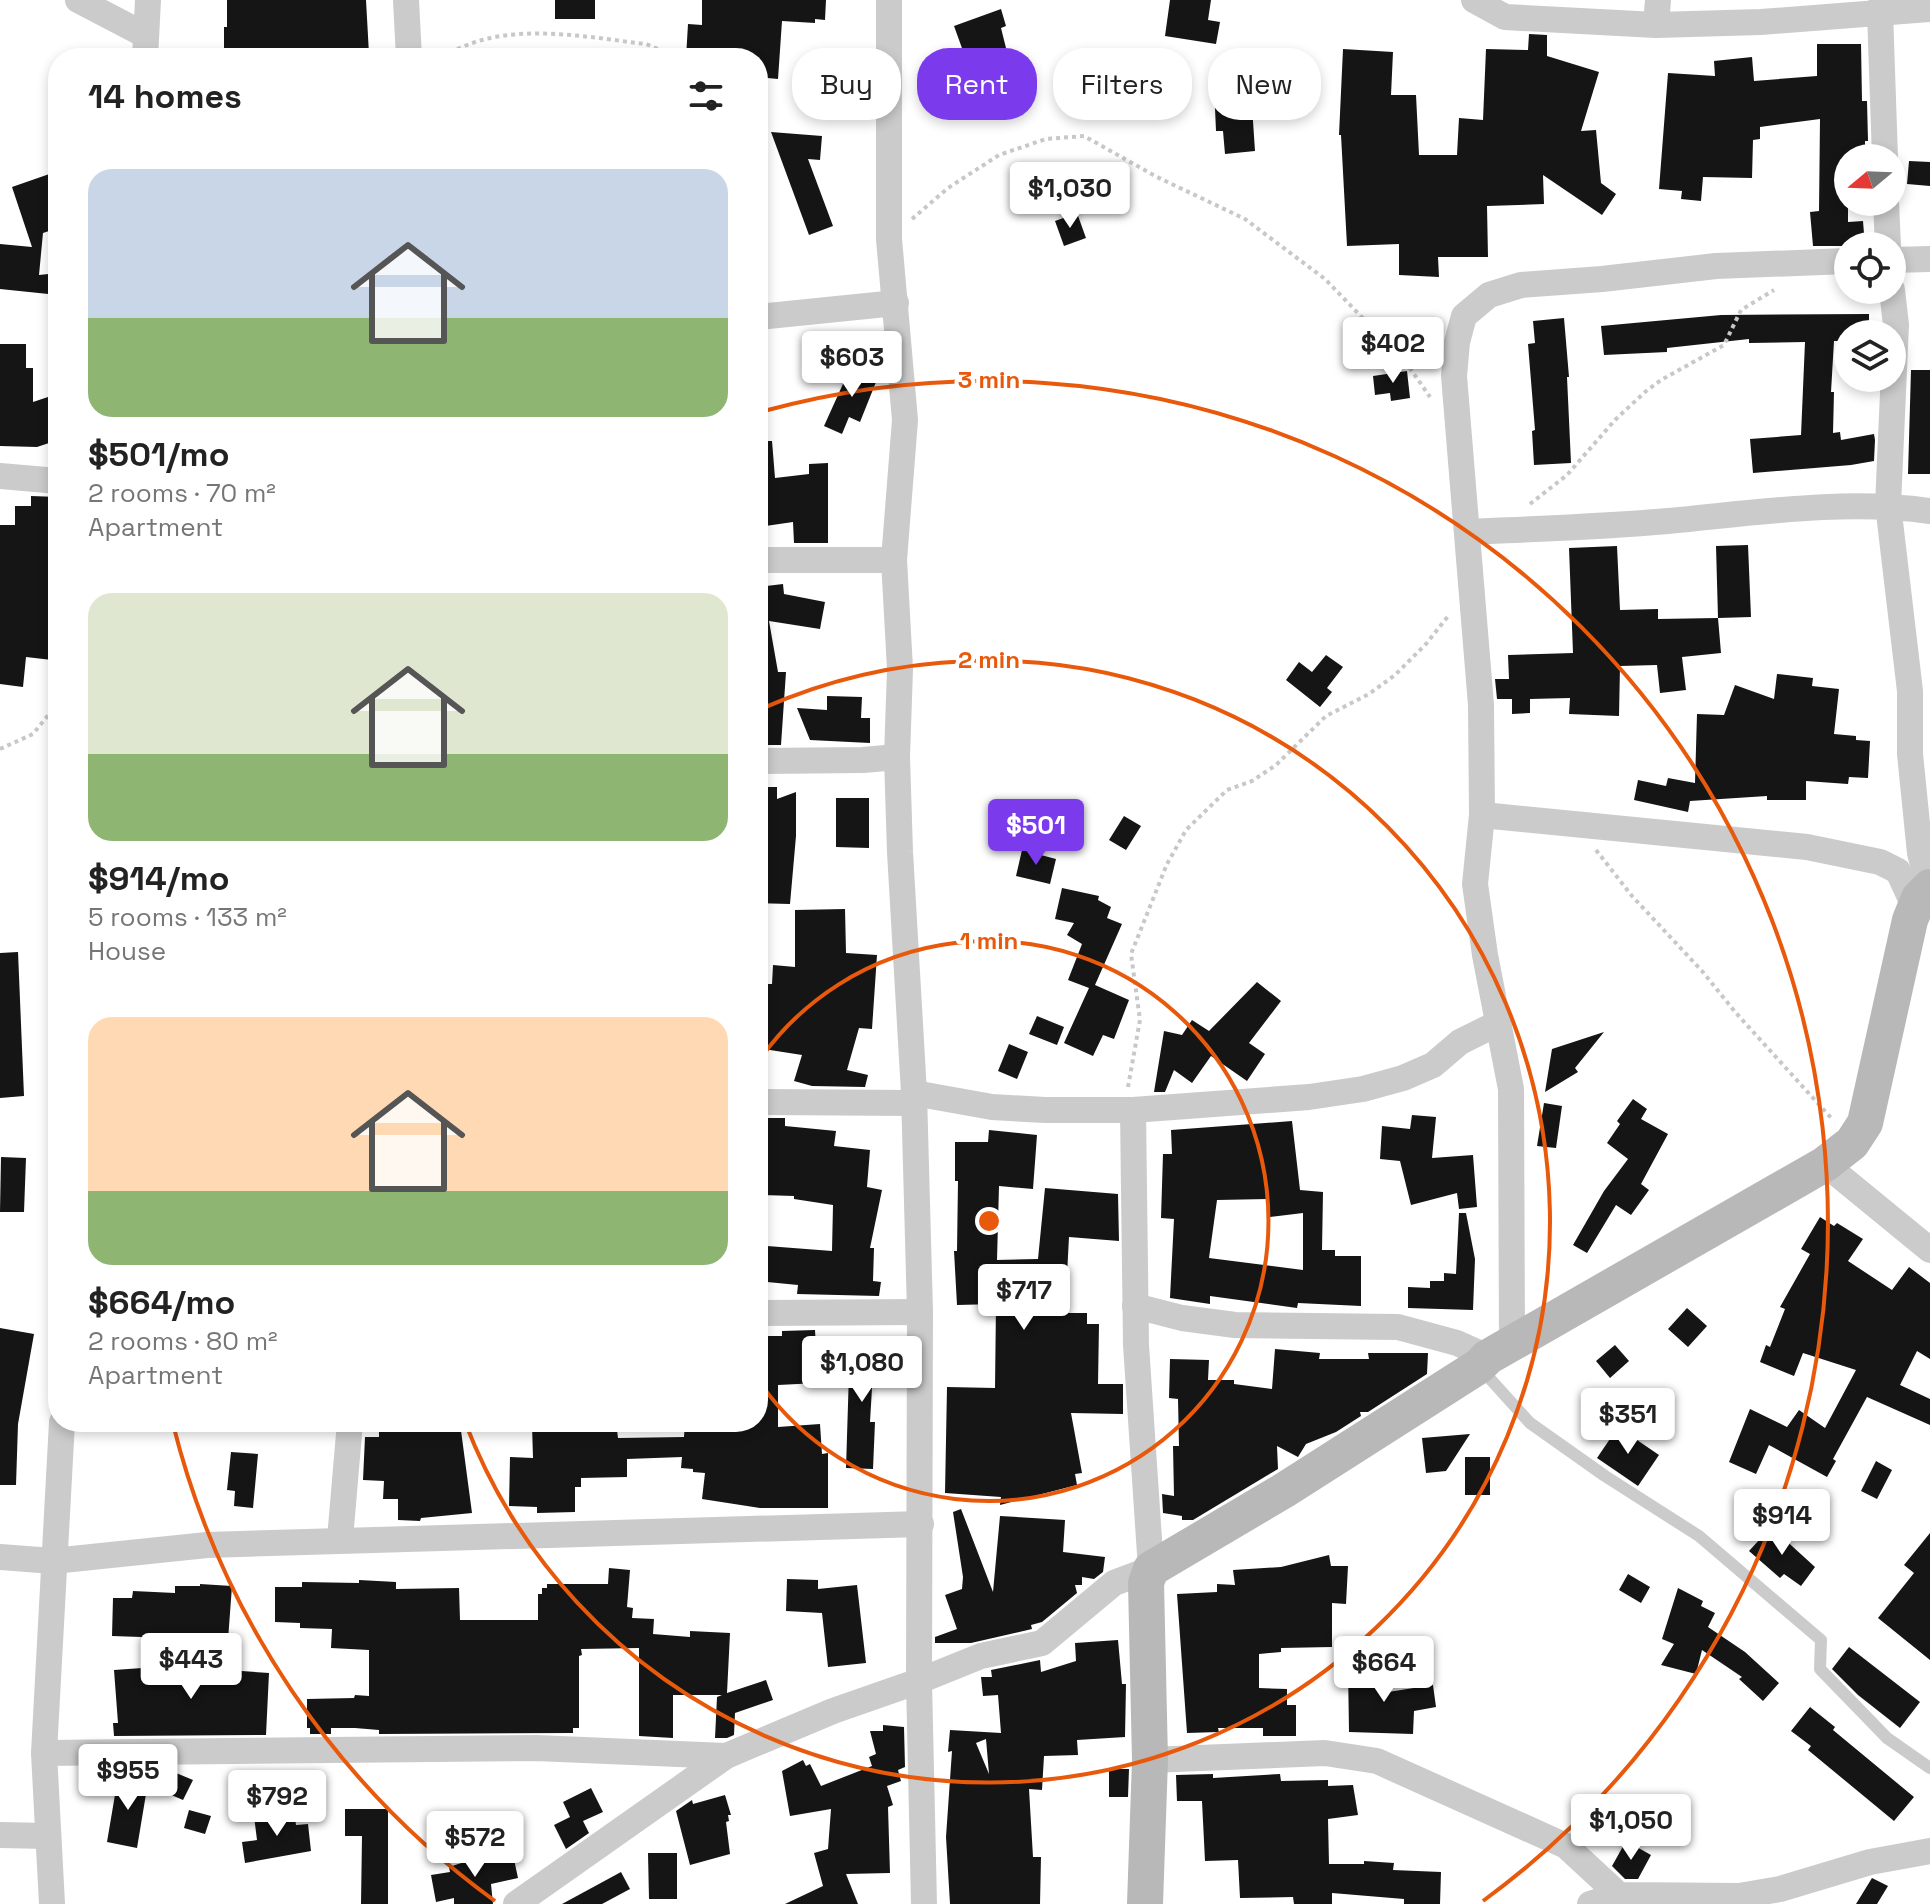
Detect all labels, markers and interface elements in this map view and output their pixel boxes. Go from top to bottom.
chip: Buy [792,48,901,120]
chip: Rent [917,48,1037,120]
chip: Filters [1053,48,1192,120]
chip: New [1208,48,1321,120]
icon: filters [684,74,728,118]
text: 14 homes [88,75,242,118]
north arrow [1834,144,1906,216]
map controls [1834,144,1906,392]
pin: $1,030 [1005,162,1135,230]
text: $1,030 [1028,171,1112,205]
icon: home [336,221,480,365]
button: locate [1834,232,1906,304]
pin: $402 [1346,317,1440,385]
button: layers [1834,320,1906,392]
text: $402 [1361,326,1425,360]
pin: $603 [805,331,899,399]
text: $603 [820,340,884,374]
text: 3 min [958,364,1020,395]
text: $501/mo [88,433,229,476]
text: 2 rooms · 70 m² [88,476,276,510]
text: Apartment [88,510,223,544]
text: 2 min [958,644,1020,675]
icon: home [336,645,480,789]
pin: $501 [989,799,1083,867]
text: $501 [1006,808,1066,842]
text: $914/mo [88,857,230,900]
text: 5 rooms · 133 m² [88,900,287,934]
text: 1 min [960,925,1018,956]
text: House [88,934,166,968]
icon: home [336,1069,480,1213]
centre of rings [975,1207,1003,1235]
pin: $717 [977,1264,1071,1332]
text: $717 [996,1273,1052,1307]
text: $664/mo [88,1281,235,1324]
text: 2 rooms · 80 m² [88,1324,278,1358]
pin: $1,080 [797,1336,927,1404]
text: $1,080 [820,1345,904,1379]
text: Apartment [88,1358,223,1392]
pin: $351 [1581,1388,1675,1456]
text: $351 [1599,1397,1657,1431]
pin: $914 [1735,1489,1829,1557]
text: $914 [1752,1498,1812,1532]
pin: $443 [144,1633,238,1701]
pin: $664 [1337,1636,1431,1704]
text: $443 [159,1642,223,1676]
text: $664 [1352,1645,1416,1679]
pin: $955 [81,1744,175,1812]
text: $955 [96,1753,160,1787]
pin: $792 [230,1770,324,1838]
text: $792 [246,1779,308,1813]
pin: $1,050 [1566,1794,1696,1862]
text: $1,050 [1589,1803,1673,1837]
pin: $572 [428,1811,522,1879]
text: $572 [445,1820,505,1854]

